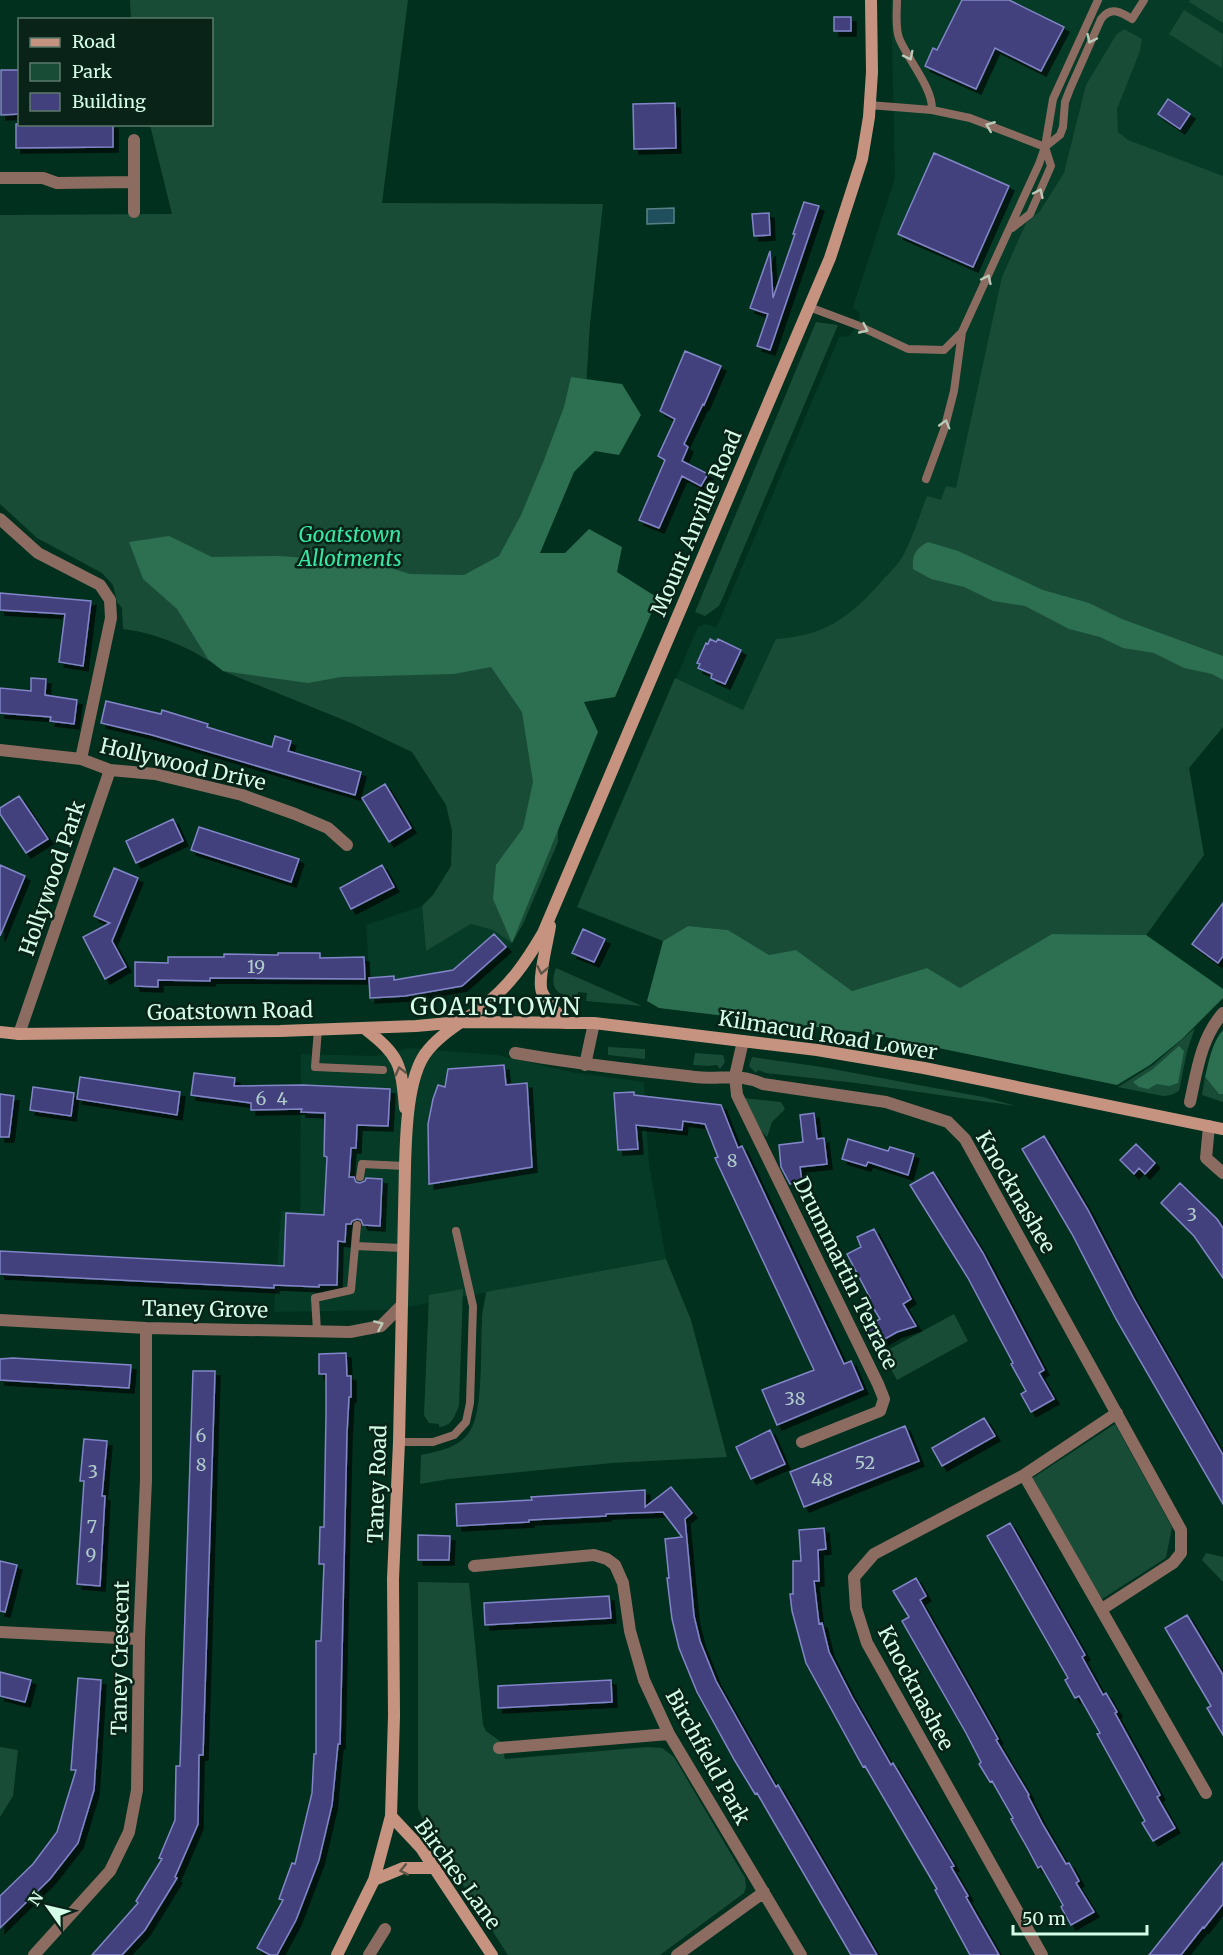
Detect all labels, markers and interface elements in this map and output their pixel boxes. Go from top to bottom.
legend [18,18,213,126]
text: Road [72,30,116,53]
one-way arrow [1087,32,1099,43]
one-way arrow [901,50,913,61]
text: Park [72,60,113,83]
text: Building [72,90,146,113]
one-way arrow [985,121,996,133]
one-way arrow [1032,188,1044,199]
one-way arrow [979,274,991,285]
one-way arrow [857,321,868,333]
one-way arrow [938,419,950,430]
street label: Mount Anville Road [645,425,748,620]
park label: Goatstown Allotments [296,521,402,572]
street label: Hollywood Drive [97,732,269,796]
street label: Hollywood Park [13,796,91,959]
house number: 19 [247,955,265,978]
one-way arrow [537,966,549,975]
district label: GOATSTOWN [410,991,582,1022]
street label: Goatstown Road [147,996,314,1026]
street label: Kilmacud Road Lower [717,1004,939,1066]
one-way arrow [395,1066,408,1076]
house number: 6 [256,1087,267,1110]
house number: 4 [276,1087,288,1110]
street label: Knocknashee [970,1126,1062,1258]
house number: 8 [727,1149,737,1172]
street label: Drummartin Terrace [788,1172,904,1374]
house number: 3 [1187,1203,1197,1226]
street label: Taney Grove [142,1294,268,1324]
one-way arrow [372,1320,383,1332]
house number: 38 [785,1387,805,1410]
house number: 6 [196,1424,207,1447]
street label: Taney Road [361,1424,393,1544]
house number: 52 [855,1451,875,1474]
house number: 8 [196,1453,206,1476]
house number: 3 [88,1460,98,1483]
house number: 48 [811,1468,833,1491]
house number: 7 [87,1515,97,1538]
house number: 9 [86,1543,96,1566]
street label: Taney Crescent [105,1580,135,1736]
street label: Knocknashee [872,1621,960,1755]
street label: Birchfield Park [660,1685,757,1830]
street label: Birches Lane [409,1813,507,1935]
one-way arrow [399,1863,409,1876]
north arrow [18,1877,78,1937]
text: N [24,1887,48,1909]
scale bar [1013,1898,1146,1936]
text: 50 m [1022,1907,1066,1930]

